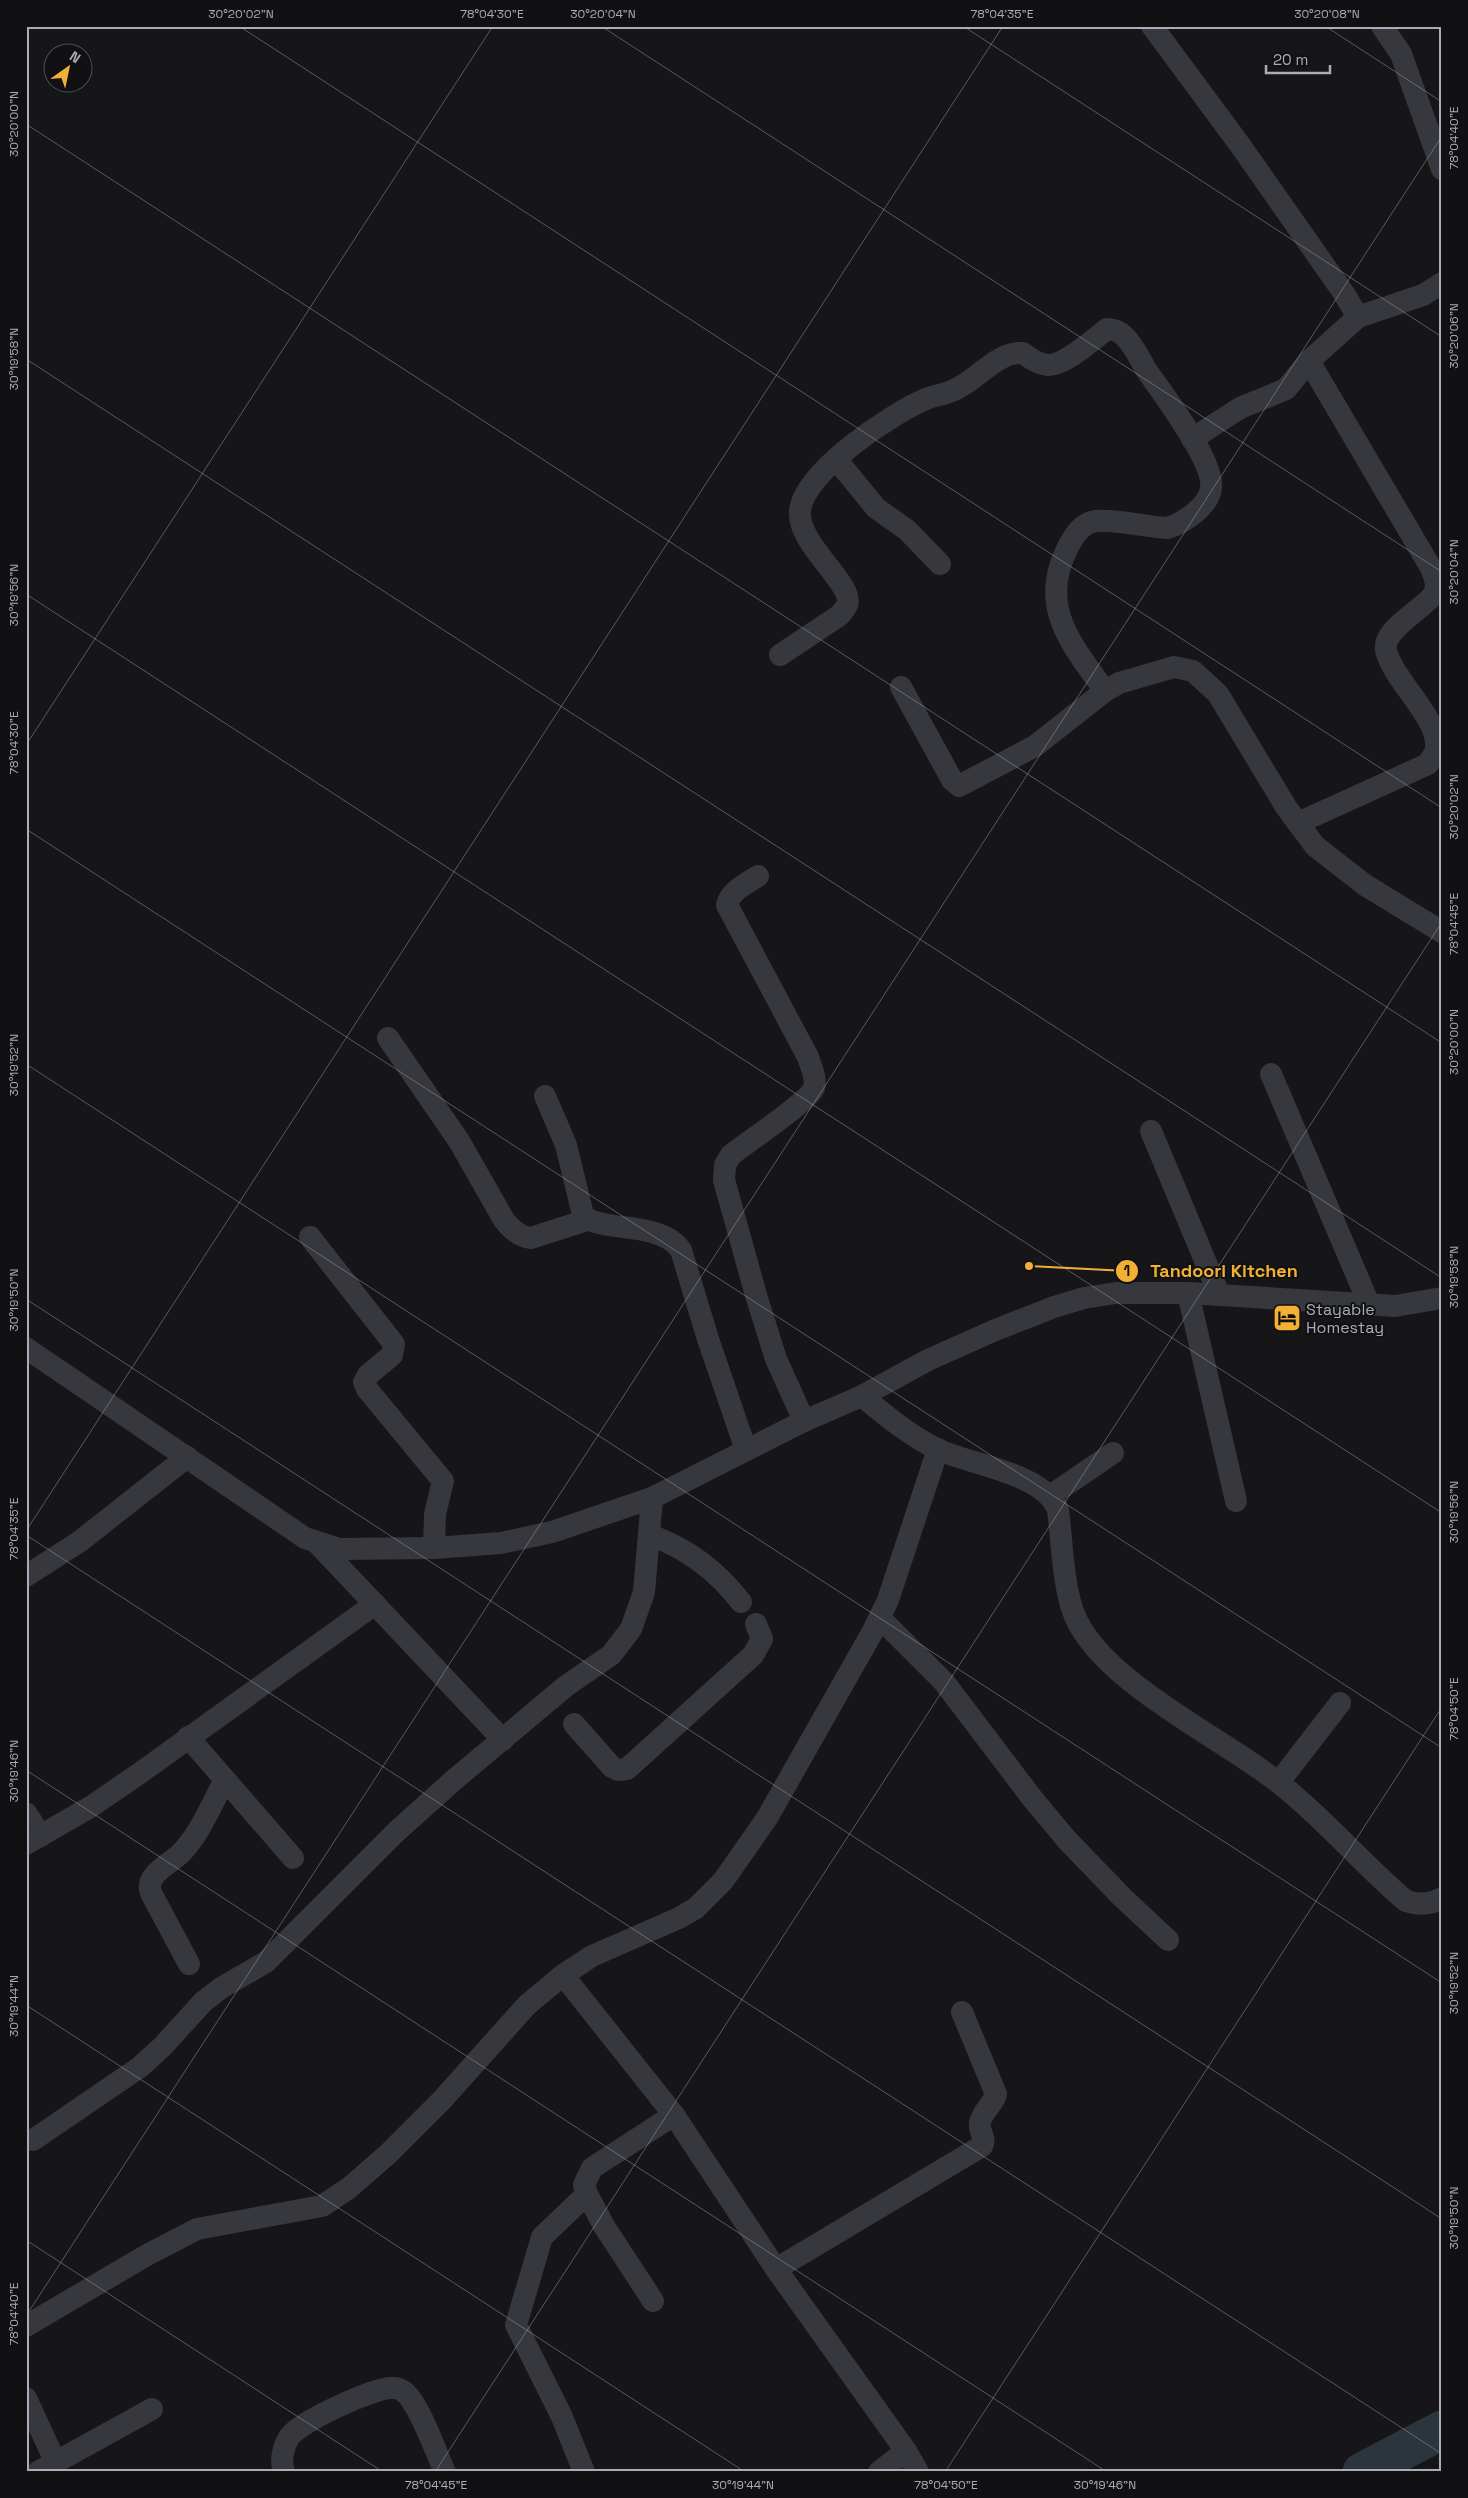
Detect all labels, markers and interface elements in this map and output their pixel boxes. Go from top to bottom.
text: 30°20'02"N [208,6,274,22]
text: 78°04'30"E [460,6,524,22]
text: 30°20'04"N [570,6,636,22]
text: 78°04'35"E [971,6,1034,22]
text: 30°20'08"N [1294,6,1360,22]
north arrow [42,42,92,92]
scale bar [1266,42,1329,74]
text: N [66,47,84,67]
text: 20 m [1273,50,1308,69]
text: 30°20'00"N [6,91,22,157]
text: 78°04'40"E [1446,106,1462,170]
text: 30°20'06"N [1446,303,1462,369]
text: 30°19'58"N [6,328,22,390]
text: 30°20'04"N [1446,539,1462,605]
text: 30°19'56"N [6,564,22,626]
text: 78°04'30"E [6,711,22,775]
text: 30°20'02"N [1446,774,1462,840]
text: 78°04'45"E [1446,892,1462,955]
text: 30°20'00"N [1446,1009,1462,1075]
text: 30°19'52"N [6,1034,22,1096]
text: 30°19'58"N [1446,1246,1462,1308]
callout: Tandoori Kitchen [1115,1254,1307,1287]
text: Tandoori Kitchen [1150,1259,1298,1282]
text: 1 [1124,1261,1130,1280]
text: 30°19'50"N [6,1269,22,1331]
place label: Stayable Homestay [1306,1299,1384,1338]
hotel icon: Stayable Homestay [1272,1303,1302,1333]
text: 30°19'56"N [1446,1481,1462,1543]
text: 78°04'35"E [6,1497,22,1560]
text: 78°04'50"E [1446,1677,1462,1741]
text: 30°19'46"N [6,1740,22,1802]
text: 30°19'52"N [1446,1952,1462,2014]
text: 30°19'44"N [6,1975,22,2037]
text: 30°19'50"N [1446,2187,1462,2249]
text: 78°04'40"E [6,2282,22,2346]
text: 78°04'45"E [405,2477,468,2493]
text: 30°19'44"N [712,2477,774,2493]
text: 78°04'50"E [914,2477,978,2493]
text: 30°19'46"N [1074,2477,1136,2493]

